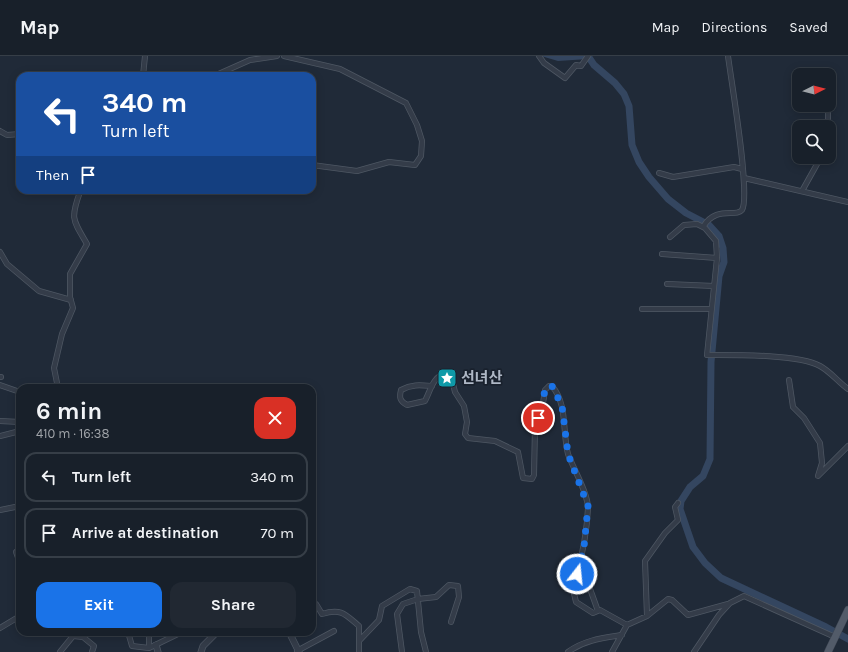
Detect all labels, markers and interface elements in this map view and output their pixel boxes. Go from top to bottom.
text: Map [20,17,59,39]
text: Map [652,19,680,36]
text: Directions [702,19,767,36]
text: Saved [789,19,828,36]
north arrow [792,68,836,112]
map controls [792,68,836,164]
text: 340 m [102,86,187,119]
icon: left [36,88,88,140]
text: Turn left [102,120,170,142]
button: search [792,120,836,164]
icon: arrive [77,164,99,186]
text: Then [36,166,69,184]
place icon: 선녀산 [436,367,458,389]
place label: 선녀산 [461,369,503,387]
text: 6 min [36,397,102,425]
button: close [254,397,296,439]
pin [521,401,555,435]
icon: arrive [527,407,549,429]
text: 410 m · 16:38 [36,426,109,441]
icon: left [38,466,60,488]
text: Turn left [72,468,131,486]
text: 340 m [250,468,294,486]
icon: arrive [38,522,60,544]
text: Arrive at destination [72,524,219,542]
text: 70 m [260,524,294,542]
position arrow [556,553,598,595]
button: Exit [36,582,162,628]
button: Share [170,582,296,628]

